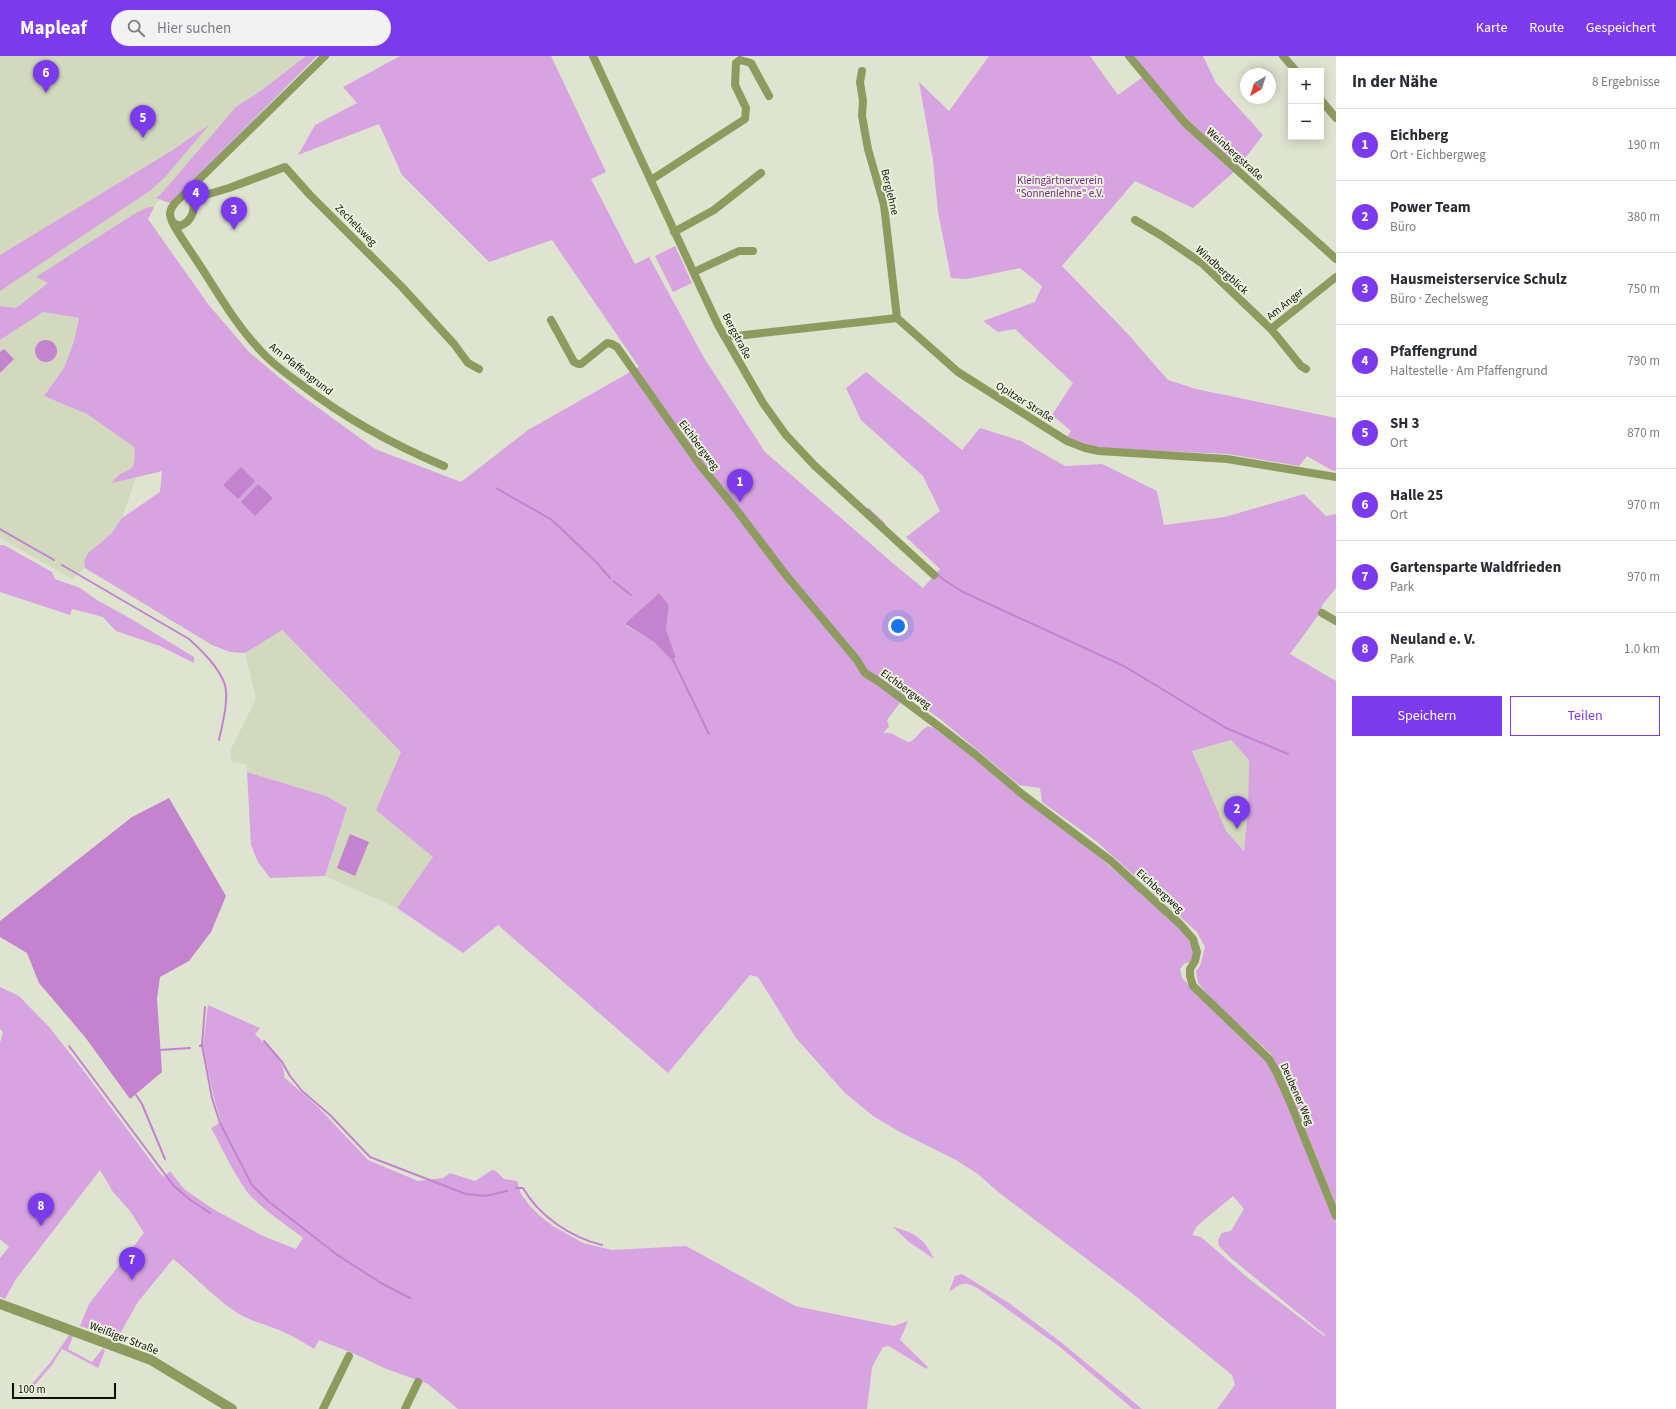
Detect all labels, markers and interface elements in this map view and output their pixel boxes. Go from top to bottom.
search box [111,10,391,46]
text: Mapleaf [20,15,87,42]
icon: search [125,17,147,39]
text: Hier suchen [157,18,231,39]
text: Karte [1476,18,1507,38]
text: Route [1529,18,1564,38]
text: Gespeichert [1586,18,1656,38]
pin: 6 [33,60,59,93]
north arrow [1240,68,1276,104]
map controls [1288,68,1324,140]
button: + [1288,68,1324,104]
text: In der Nähe [1352,70,1438,94]
text: 8 Ergebnisse [1592,73,1660,91]
button: − [1288,104,1324,140]
pin: 5 [130,105,156,138]
street label: Weinbergstraße [1203,124,1267,184]
text: Eichberg [1390,125,1448,146]
text: 1 [1362,136,1368,154]
text: 190 m [1627,136,1660,154]
text: Ort · Eichbergweg [1390,146,1486,164]
street label: Berglehne [877,167,903,217]
park label: Kleingärtnerverein "Sonnenlehne" e.V. [1016,173,1104,201]
pin: 4 [183,180,209,213]
pin: 3 [221,197,247,230]
text: Power Team [1390,197,1471,218]
street label: Zechelsweg [332,201,381,250]
text: 2 [1362,208,1368,226]
text: 380 m [1627,208,1660,226]
text: Büro [1390,218,1416,236]
street label: Windbergblick [1192,242,1252,298]
text: Hausmeisterservice Schulz [1390,269,1567,290]
text: 3 [1362,280,1368,298]
text: 750 m [1627,280,1660,298]
street label: Am Anger [1263,284,1307,324]
text: Büro · Zechelsweg [1390,290,1488,308]
street label: Bergstraße [719,310,756,362]
street label: Am Pfaffengrund [266,339,336,399]
text: Pfaffengrund [1390,341,1477,362]
text: 4 [1362,352,1368,370]
text: 790 m [1627,352,1660,370]
text: Haltestelle · Am Pfaffengrund [1390,362,1548,380]
street label: Opitzer Straße [993,378,1057,426]
text: SH 3 [1390,413,1419,434]
street label: Eichbergweg [675,417,723,473]
text: 5 [1362,424,1368,442]
text: 870 m [1627,424,1660,442]
text: Ort [1390,434,1408,452]
pin: 1 [727,469,753,502]
text: Halle 25 [1390,485,1443,506]
text: 6 [1362,496,1368,514]
text: 970 m [1627,496,1660,514]
text: Ort [1390,506,1408,524]
text: Gartensparte Waldfrieden [1390,557,1561,578]
text: 7 [1362,568,1368,586]
text: 970 m [1627,568,1660,586]
text: Park [1390,578,1414,596]
your location [888,616,908,636]
text: Neuland e. V. [1390,629,1476,650]
text: 8 [1362,640,1368,658]
text: 1.0 km [1624,640,1660,658]
text: Park [1390,650,1414,668]
street label: Eichbergweg [878,666,935,713]
button: Speichern [1352,696,1502,736]
button: Teilen [1510,696,1660,736]
pin: 2 [1224,796,1250,829]
street label: Eichbergweg [1133,866,1187,917]
street label: Deubener Weg [1277,1060,1318,1128]
pin: 8 [28,1193,54,1226]
pin: 7 [119,1247,145,1280]
street label: Weißiger Straße [87,1318,161,1358]
scale bar [12,1381,116,1400]
text: 100 m [18,1382,46,1397]

